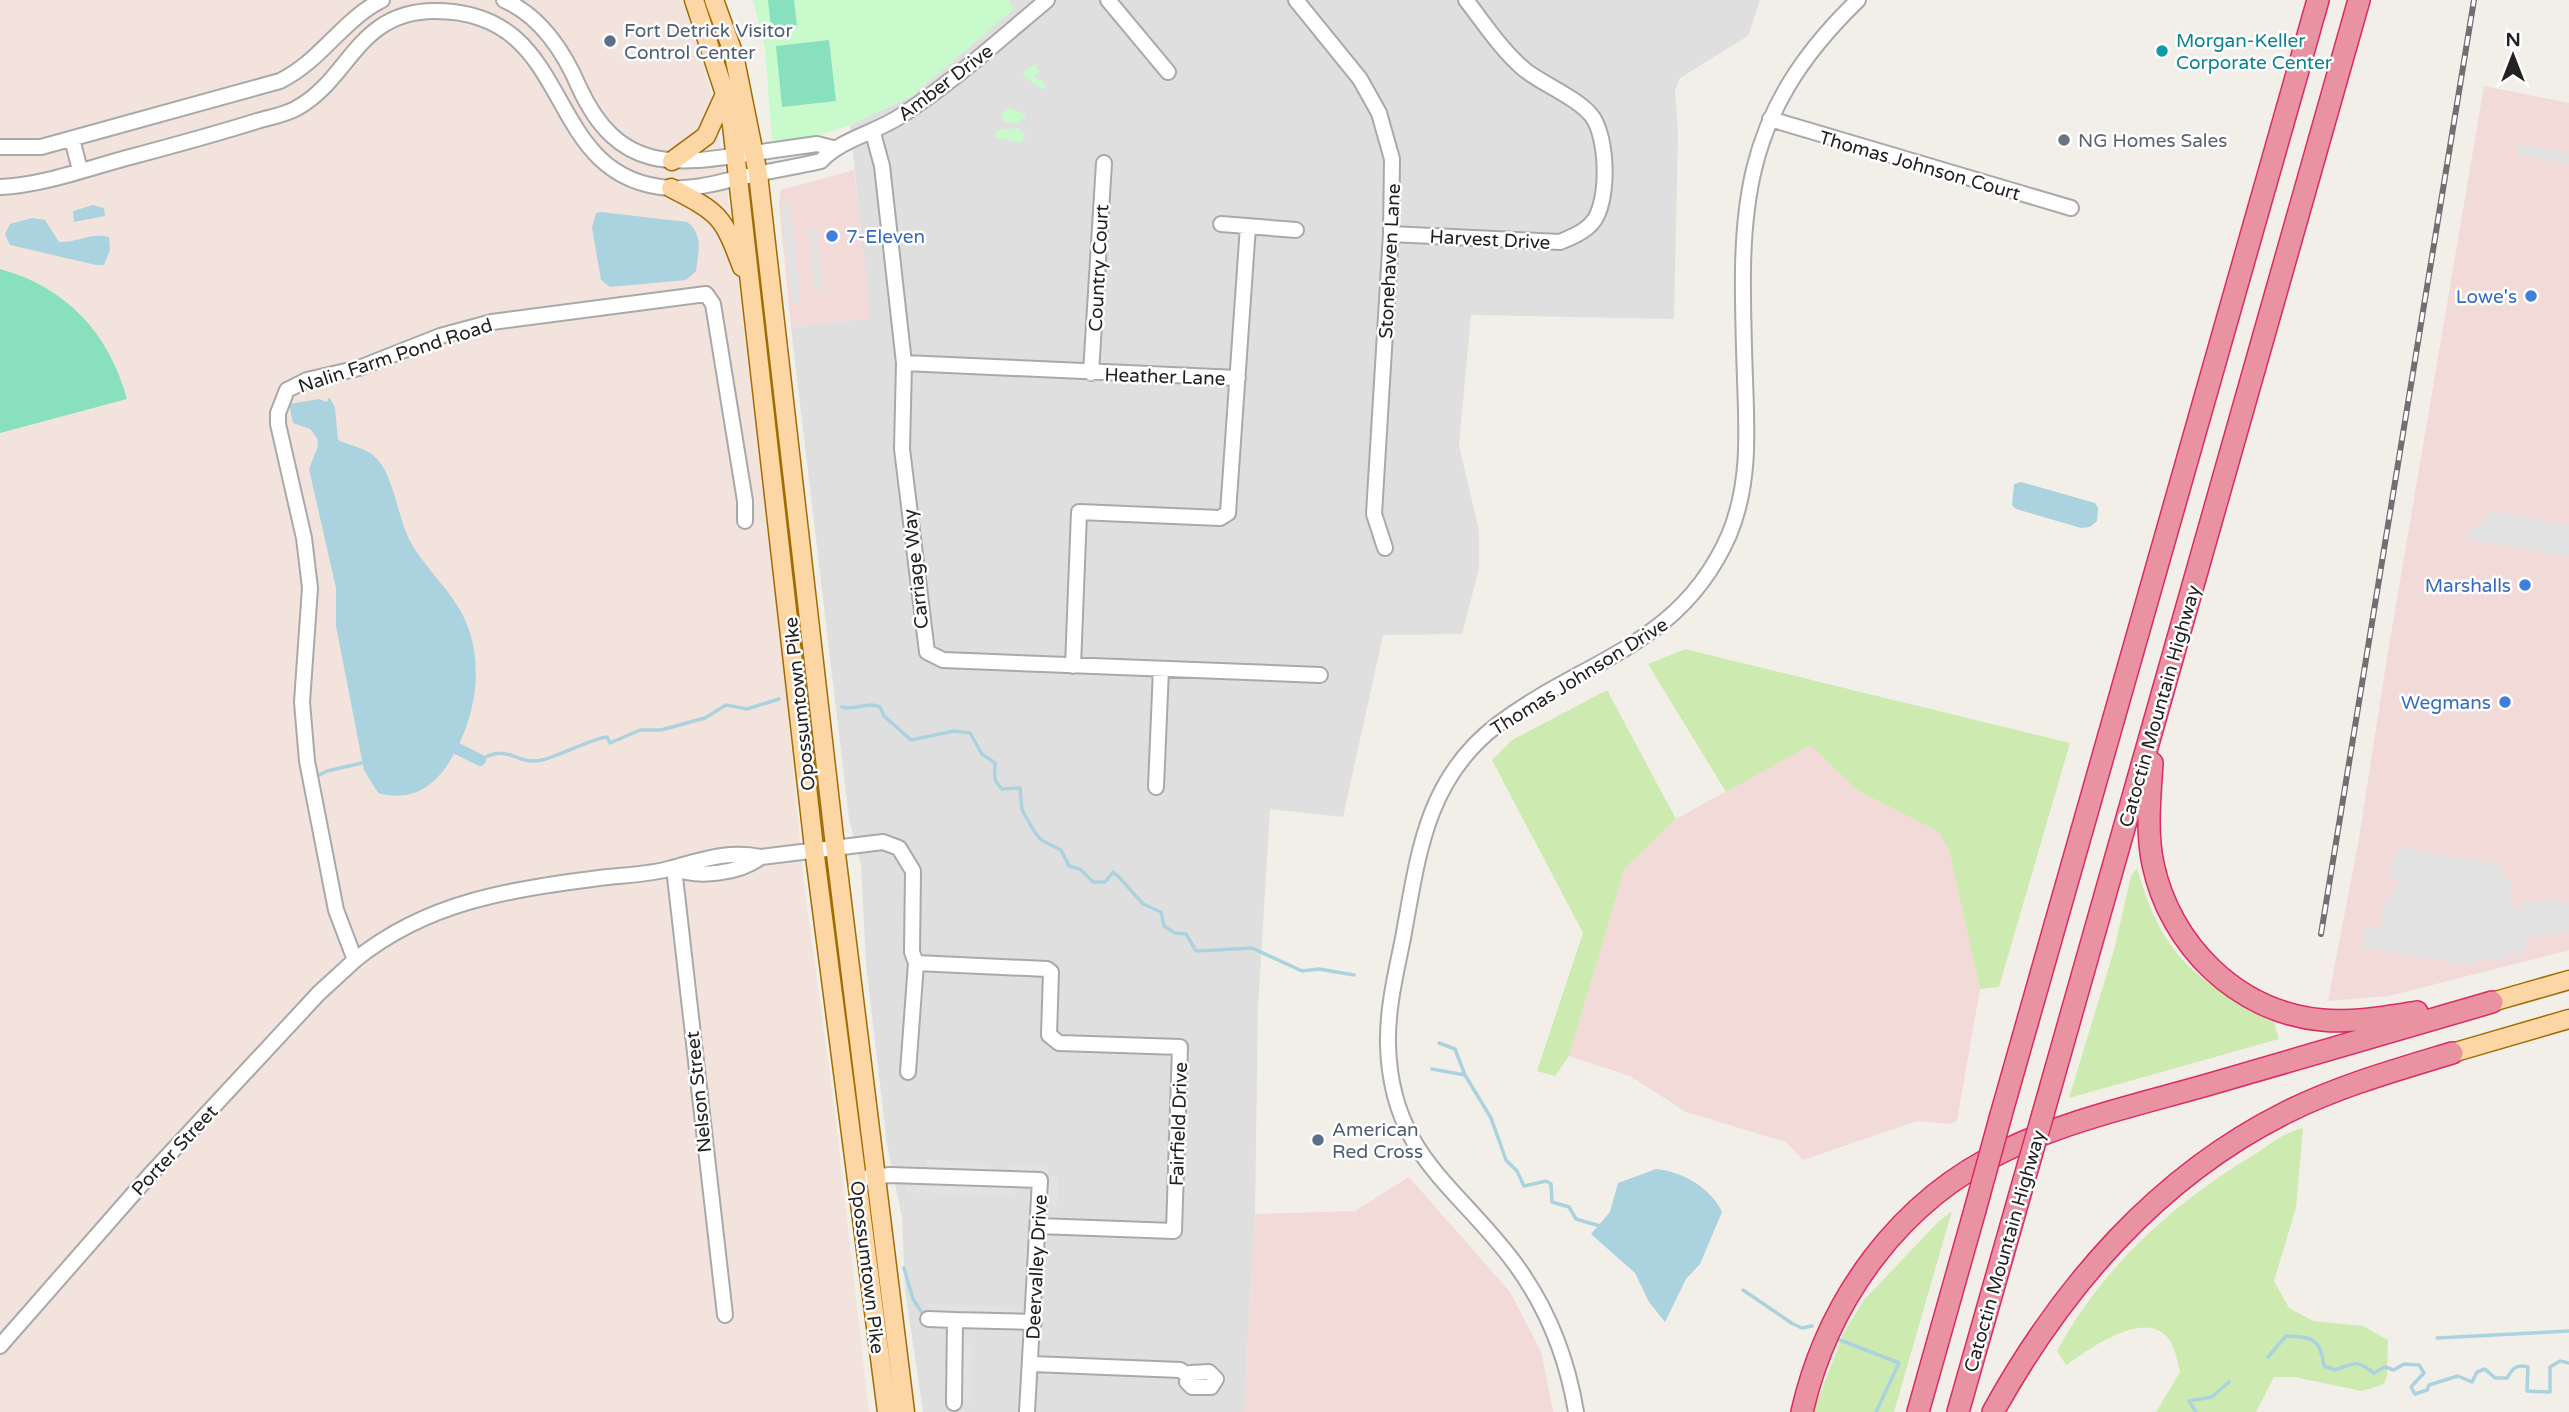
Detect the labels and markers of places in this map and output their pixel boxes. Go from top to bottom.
place label: Fort Detrick Visitor Control Center [624,20,793,64]
place label: Morgan-Keller Corporate Center [2176,30,2333,74]
marker: Fort Detrick Visitor Control Center [602,33,618,49]
marker: Morgan-Keller Corporate Center [2154,43,2170,59]
place label: NG Homes Sales [2078,130,2227,152]
marker: NG Homes Sales [2056,132,2072,148]
place label: 7-Eleven [846,226,925,248]
marker: 7-Eleven [824,228,840,244]
place label: Lowe's [2456,286,2517,308]
marker: Lowe's [2523,288,2539,304]
place label: Marshalls [2425,575,2511,597]
marker: Marshalls [2517,577,2533,593]
place label: Wegmans [2401,692,2491,714]
marker: Wegmans [2497,694,2513,710]
place label: American Red Cross [1332,1119,1423,1163]
marker: American Red Cross [1310,1132,1326,1148]

